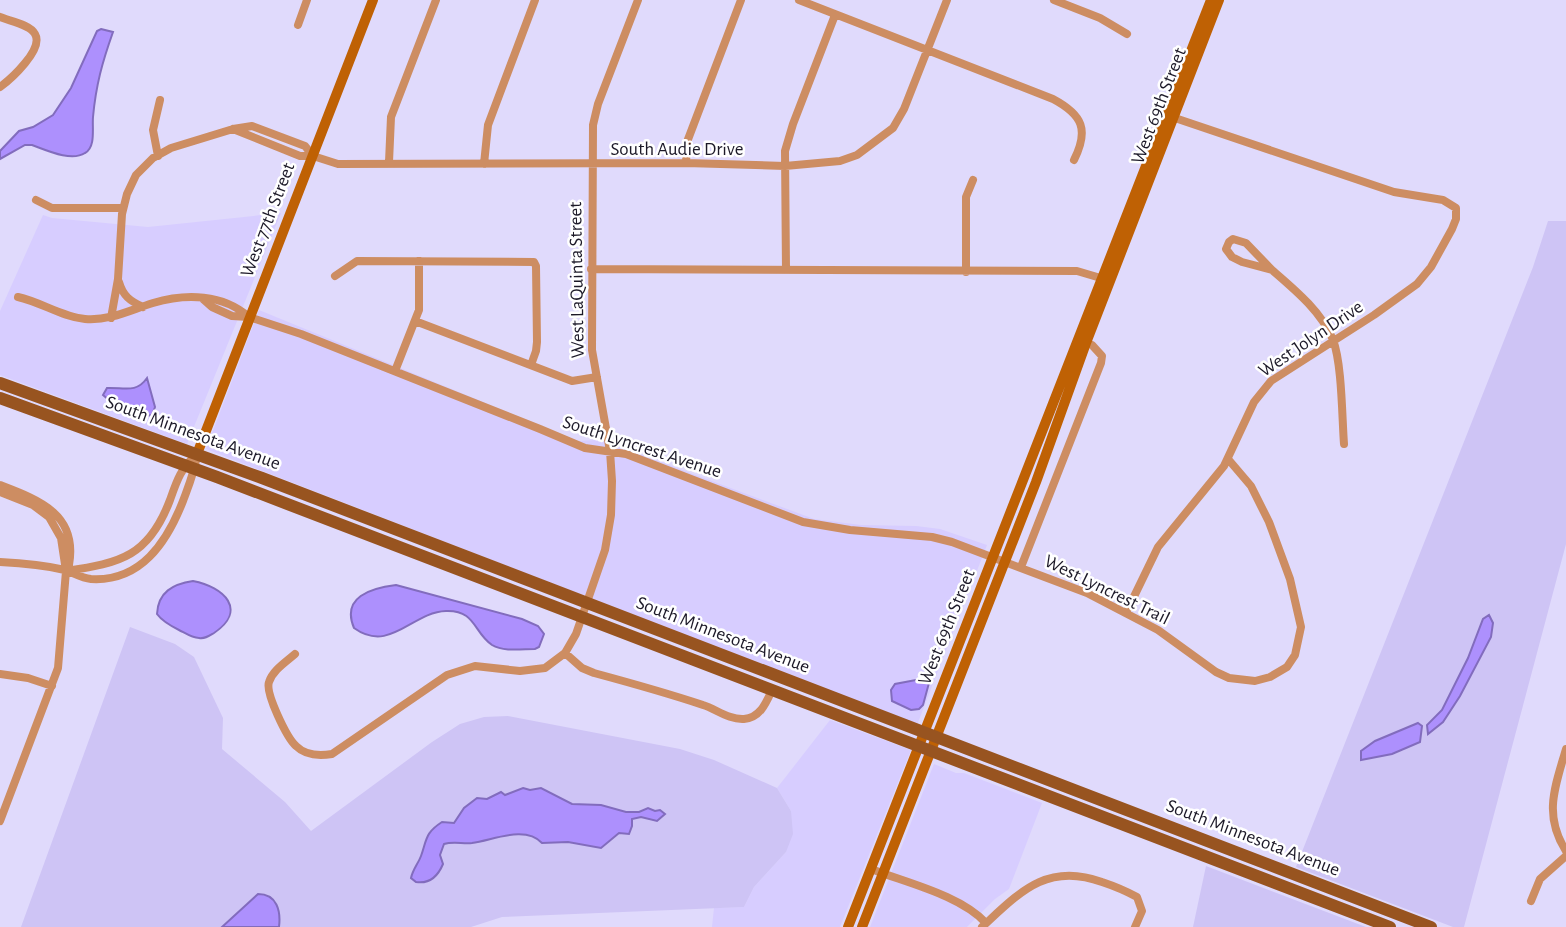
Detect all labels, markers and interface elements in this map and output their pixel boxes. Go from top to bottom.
street label: West 69th Street [1128,45,1190,167]
street label: South Audie Drive [611,140,743,159]
street label: West 77th Street [237,160,299,280]
street label: West LaQuinta Street [566,202,588,358]
street label: West Jolyn Drive [1255,297,1367,381]
street label: South Minnesota Avenue [103,393,283,473]
street label: South Lyncrest Avenue [560,412,724,482]
street label: West Lyncrest Trail [1041,551,1173,629]
street label: West 69th Street [915,567,979,687]
street label: South Minnesota Avenue [634,593,812,677]
street label: South Minnesota Avenue [1164,796,1342,880]

